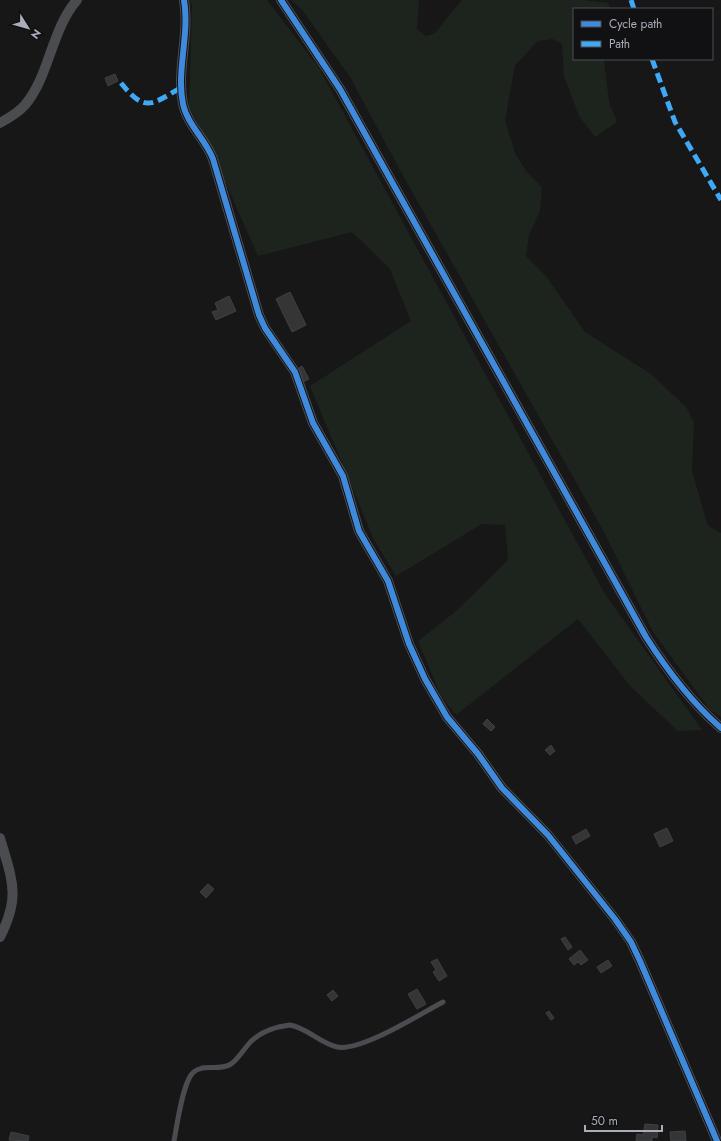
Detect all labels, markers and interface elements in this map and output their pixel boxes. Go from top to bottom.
north arrow [8,8,48,48]
legend [573,8,713,60]
text: Cycle path [609,15,662,33]
text: N [27,26,45,42]
text: Path [609,35,630,53]
scale bar [585,1107,662,1133]
text: 50 m [591,1112,618,1130]

